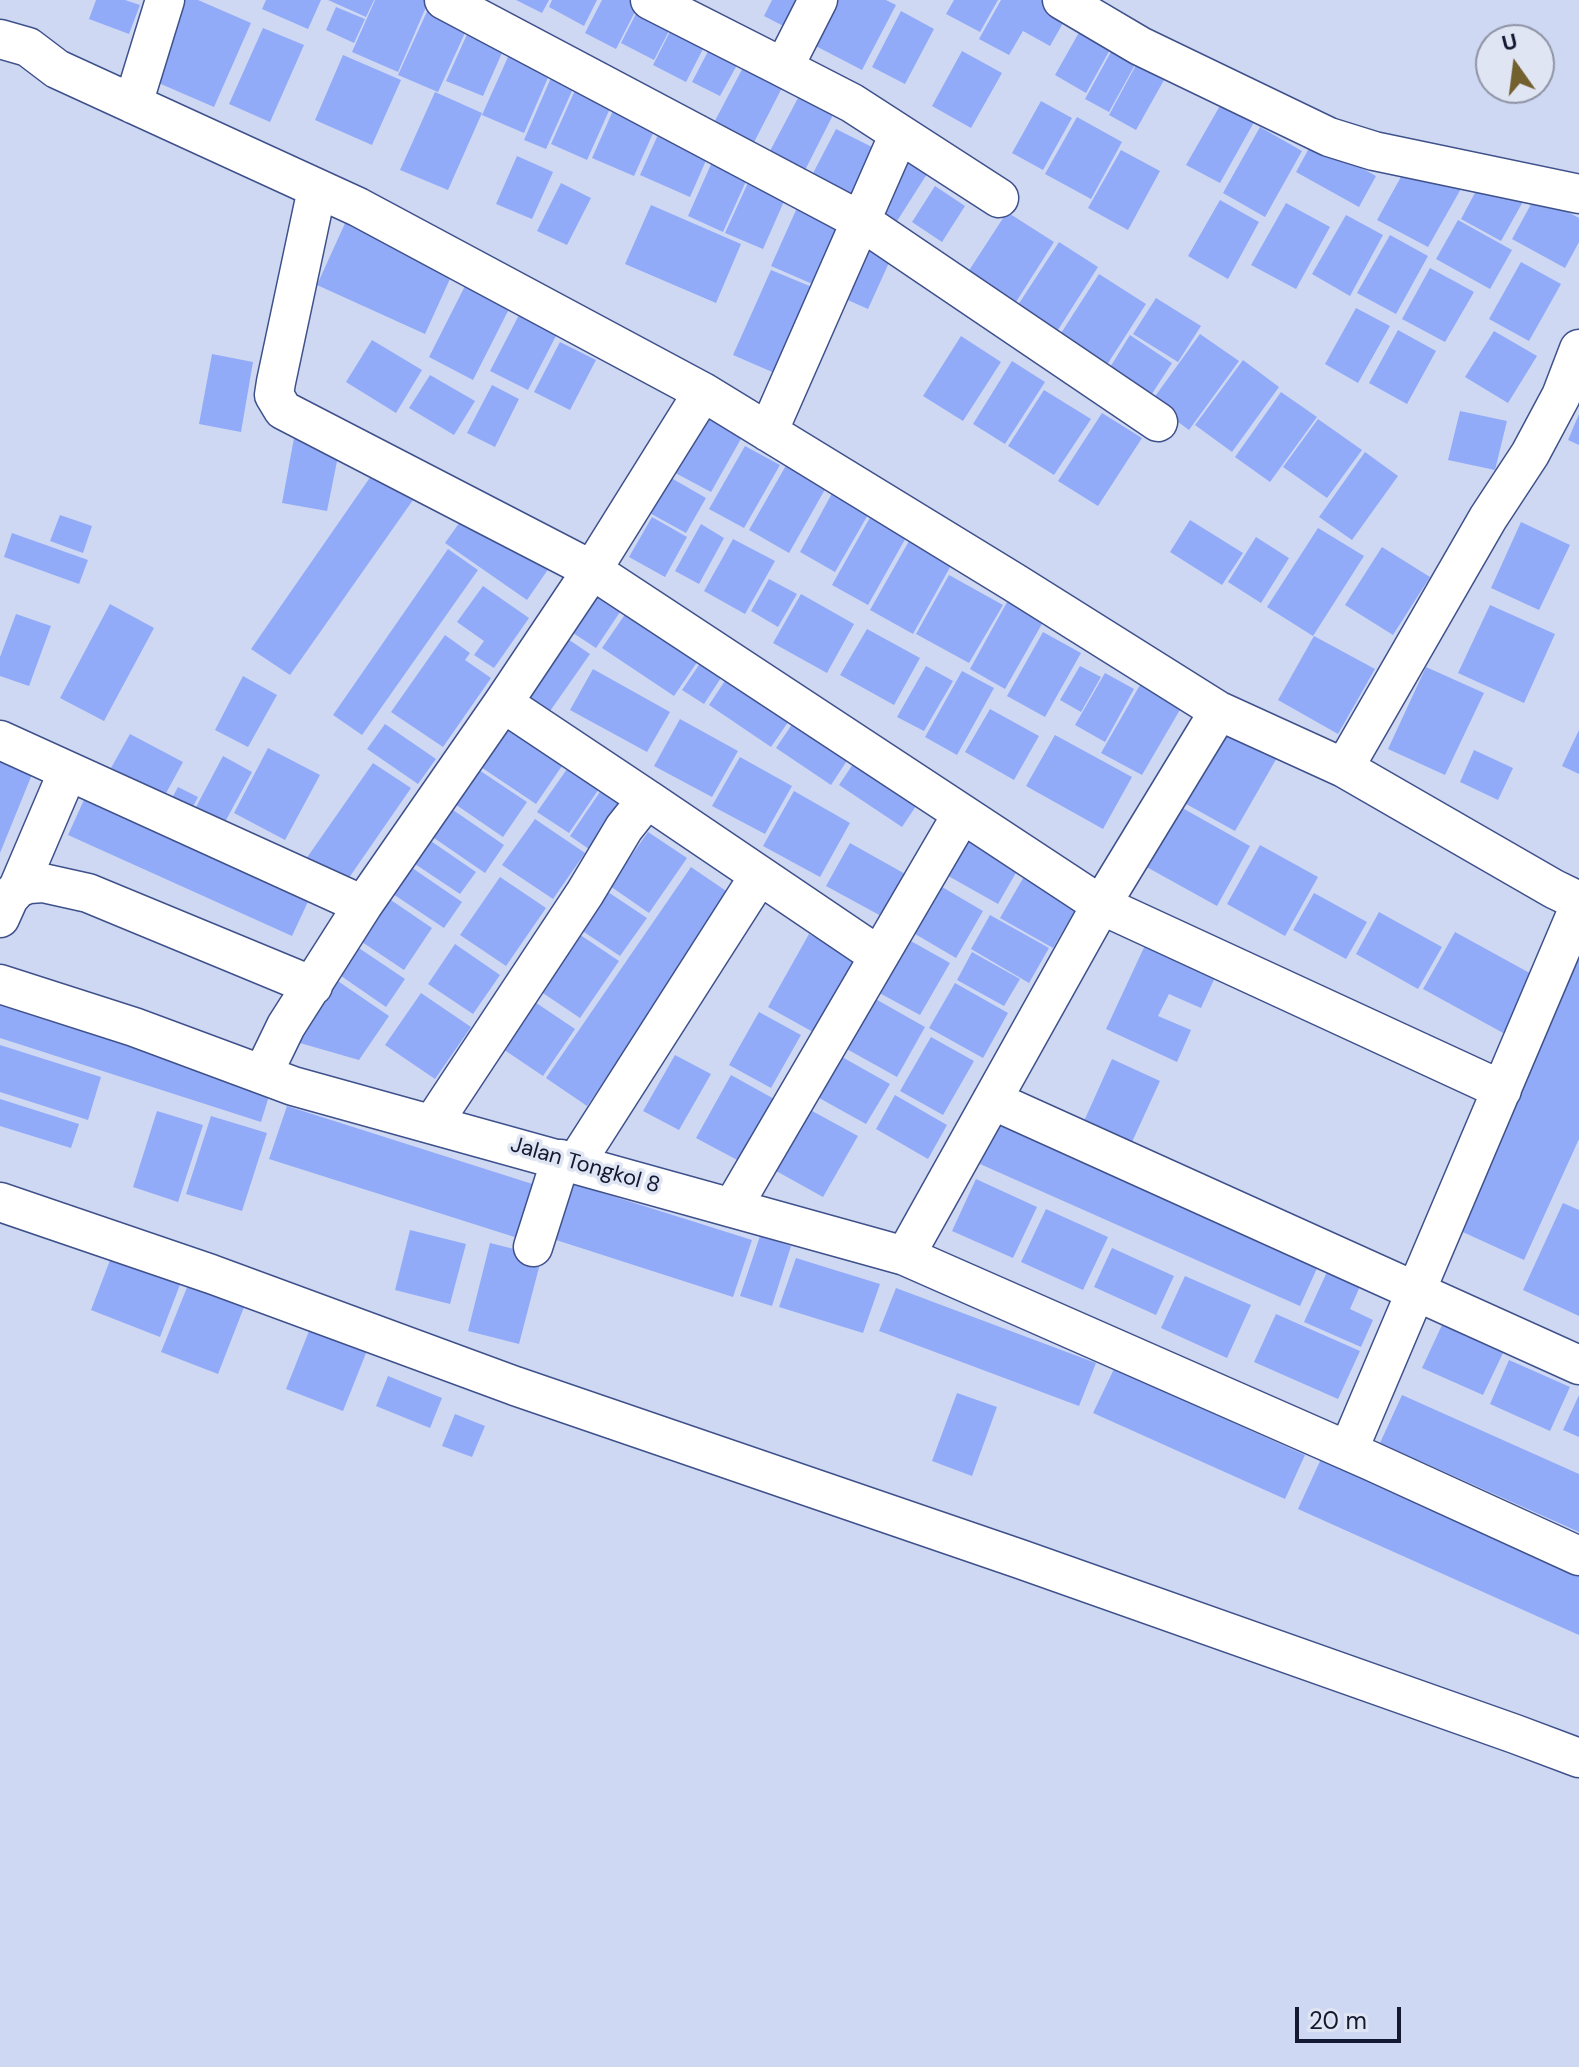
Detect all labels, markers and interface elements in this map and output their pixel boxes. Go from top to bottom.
north arrow [1475,24,1555,104]
text: U [1499,26,1520,58]
street label: Jalan Tongkol 8 [507,1132,663,1200]
scale bar [1299,1991,1405,2041]
text: 20 m [1309,2005,1367,2036]

